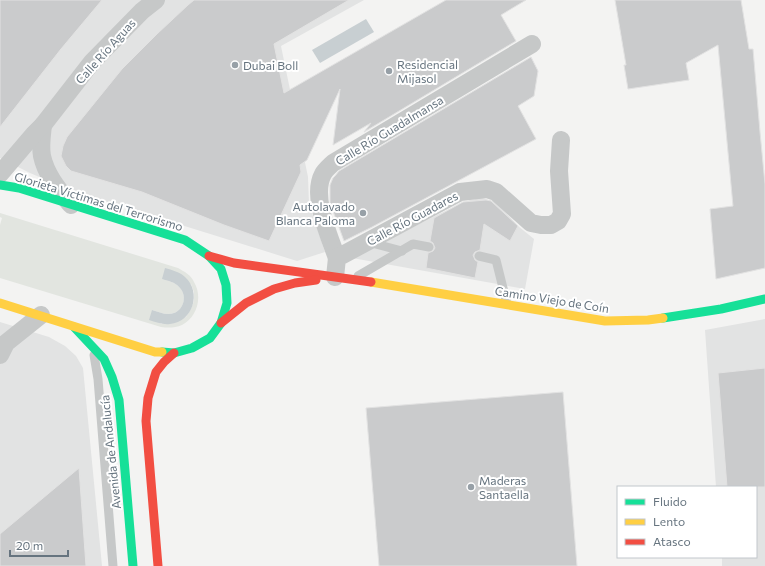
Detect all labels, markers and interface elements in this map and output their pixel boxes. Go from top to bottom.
street label: Calle Río Aguas [72,16,138,86]
place label: Residencial Mijasol [397,57,458,85]
place label: Dubai Boll [243,58,298,72]
marker: Dubai Boll [230,60,240,70]
marker: Residencial Mijasol [384,66,394,76]
street label: Calle Río Guadalmansa [333,92,445,168]
street label: Glorieta Víctimas del Terrorismo [13,169,185,233]
street label: Calle Río Guadares [364,188,460,248]
place label: Autolavado Blanca Paloma [276,199,355,227]
marker: Autolavado Blanca Paloma [358,208,368,218]
street label: Camino Viejo de Coín [494,283,610,315]
street label: Avenida de Andalucía [97,394,123,510]
place label: Maderas Santaella [479,473,529,501]
marker: Maderas Santaella [466,482,476,492]
legend [617,486,757,558]
text: Fluido [653,494,687,508]
text: Lento [653,514,685,528]
scale bar [10,532,68,558]
text: Atasco [653,534,691,548]
text: 20 m [16,538,43,552]

